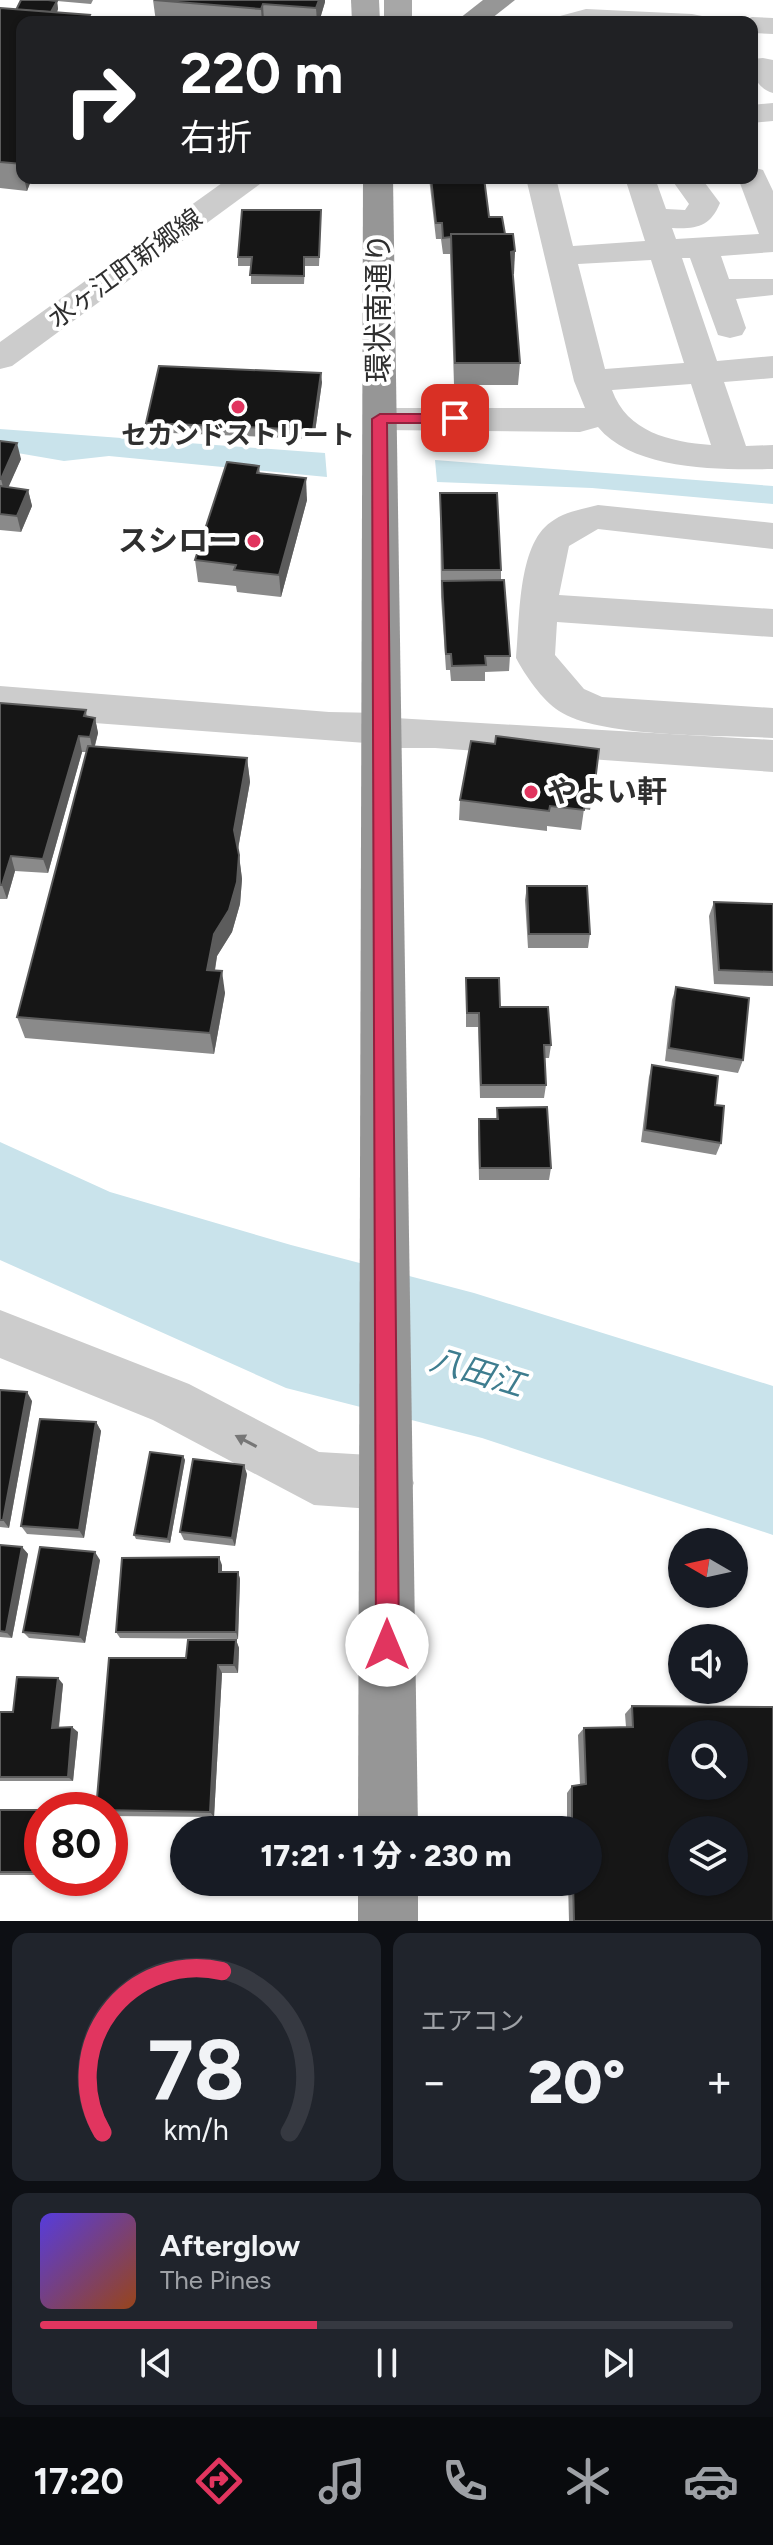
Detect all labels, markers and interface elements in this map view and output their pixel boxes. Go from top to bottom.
text: 220 m [180,40,343,107]
icon: right [48,48,152,152]
text: 右折 [180,116,252,159]
street label: 水ヶ江町新郷線 [42,202,208,334]
street label: 環状南通り [360,233,397,383]
pin [421,384,489,452]
icon: arrive [433,396,477,440]
marker: セカンドストリート [229,398,247,416]
place label: セカンドストリート [121,419,355,451]
place label: スシロー [118,522,238,559]
marker: スシロー [245,532,263,550]
place label: やよい軒 [547,773,667,810]
marker: やよい軒 [522,783,540,801]
water label: 八田江 [426,1340,531,1405]
one-way arrow [234,1435,257,1448]
north arrow [668,1528,748,1608]
map controls [668,1528,748,1896]
position arrow [345,1603,429,1687]
button: sound [668,1624,748,1704]
button: search [668,1720,748,1800]
speed limit sign: 80 [24,1792,128,1896]
button: layers [668,1816,748,1896]
text: 17:21 · 1 分 · 230 m [261,1837,511,1874]
text: エアコン [421,2005,525,2037]
text: 78 [148,2020,245,2120]
text: 20° [528,2046,625,2118]
text: − [421,2055,448,2108]
text: + [706,2055,733,2108]
text: km/h [164,2113,229,2147]
text: Afterglow [160,2227,300,2264]
text: The Pines [160,2264,271,2296]
icon: previous [134,2341,178,2385]
icon: pause [365,2341,409,2385]
icon: next [596,2341,640,2385]
icon: directions [191,2453,247,2509]
icon: music [314,2453,370,2509]
icon: phone [437,2453,493,2509]
icon: climate [560,2453,616,2509]
icon: car [683,2453,739,2509]
text: 17:20 [34,2460,124,2503]

